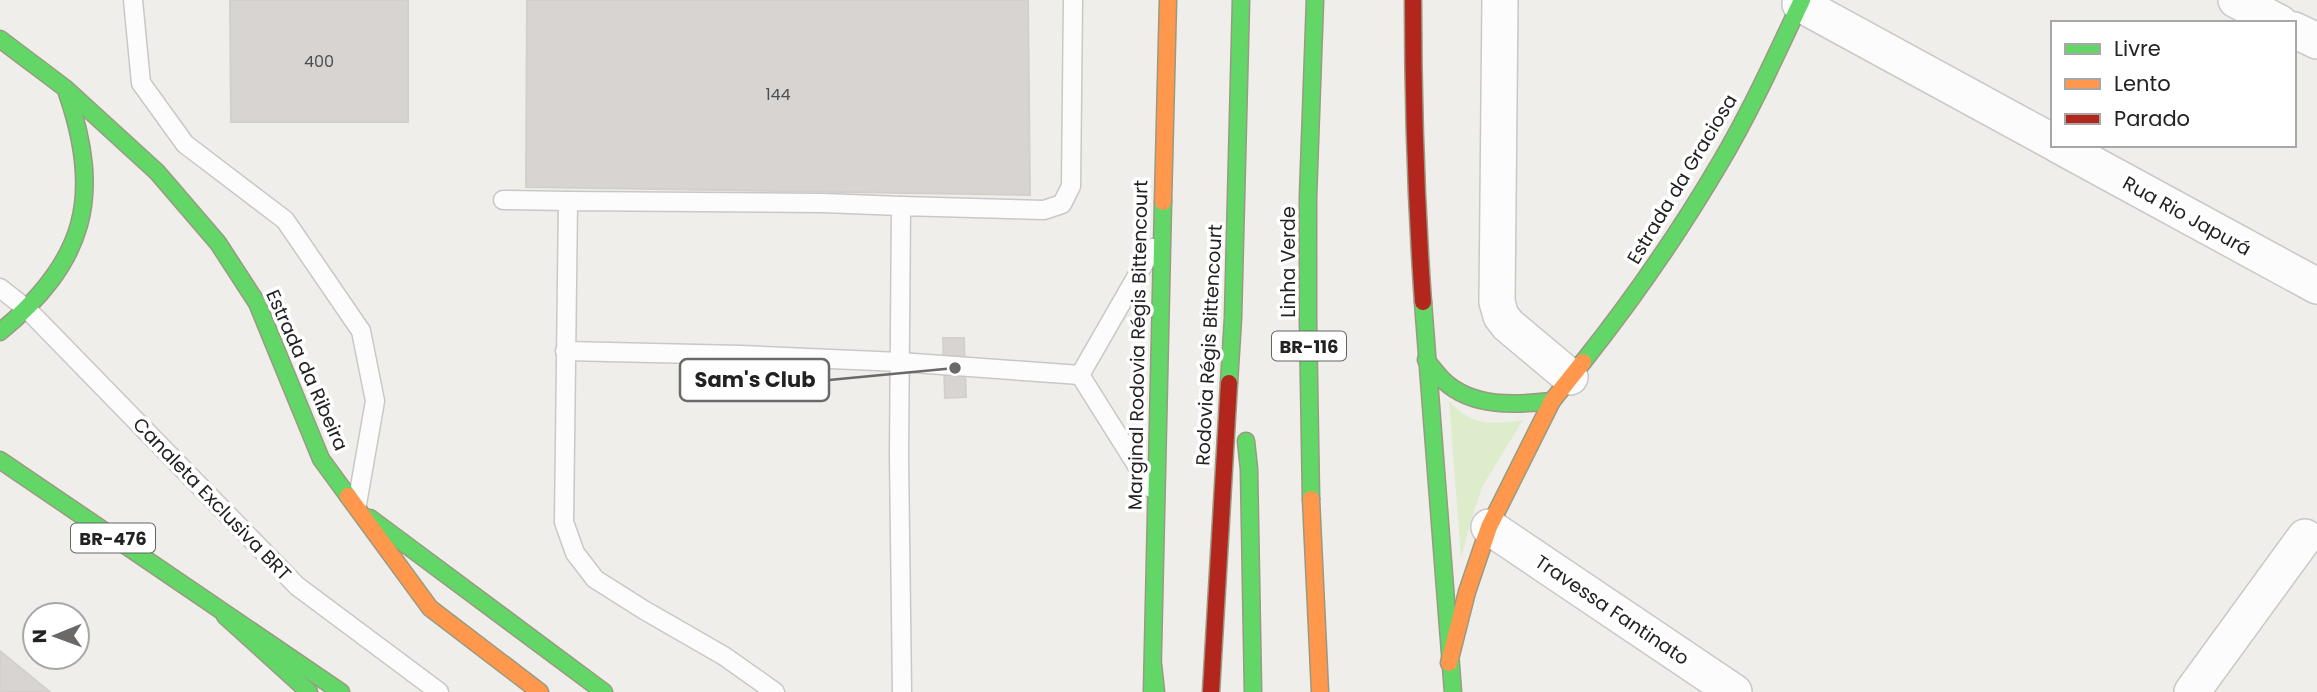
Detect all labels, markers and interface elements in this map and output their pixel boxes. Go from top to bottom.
legend [2051,21,2296,147]
text: Livre [2114,34,2161,63]
house number: 400 [304,50,334,73]
text: Lento [2114,69,2171,98]
house number: 144 [765,83,791,106]
street label: Estrada da Graciosa [1620,89,1744,269]
text: Parado [2114,104,2190,133]
street label: Rua Rio Japurá [2118,170,2256,262]
street label: Marginal Rodovia Régis Bittencourt [1122,180,1154,510]
street label: Linha Verde [1275,206,1302,318]
street label: Rodovia Régis Bittencourt [1189,224,1229,466]
street label: Estrada da Ribeira [259,285,355,455]
road number: BR-116 [1272,332,1346,360]
callout: Sam's Club [680,359,829,401]
text: Sam's Club [695,365,815,394]
street label: Canaleta Exclusiva BRT [127,411,297,587]
road number: BR-476 [71,524,155,552]
street label: Travessa Fantinato [1530,548,1694,672]
north arrow [21,601,91,671]
text: N [26,629,53,644]

